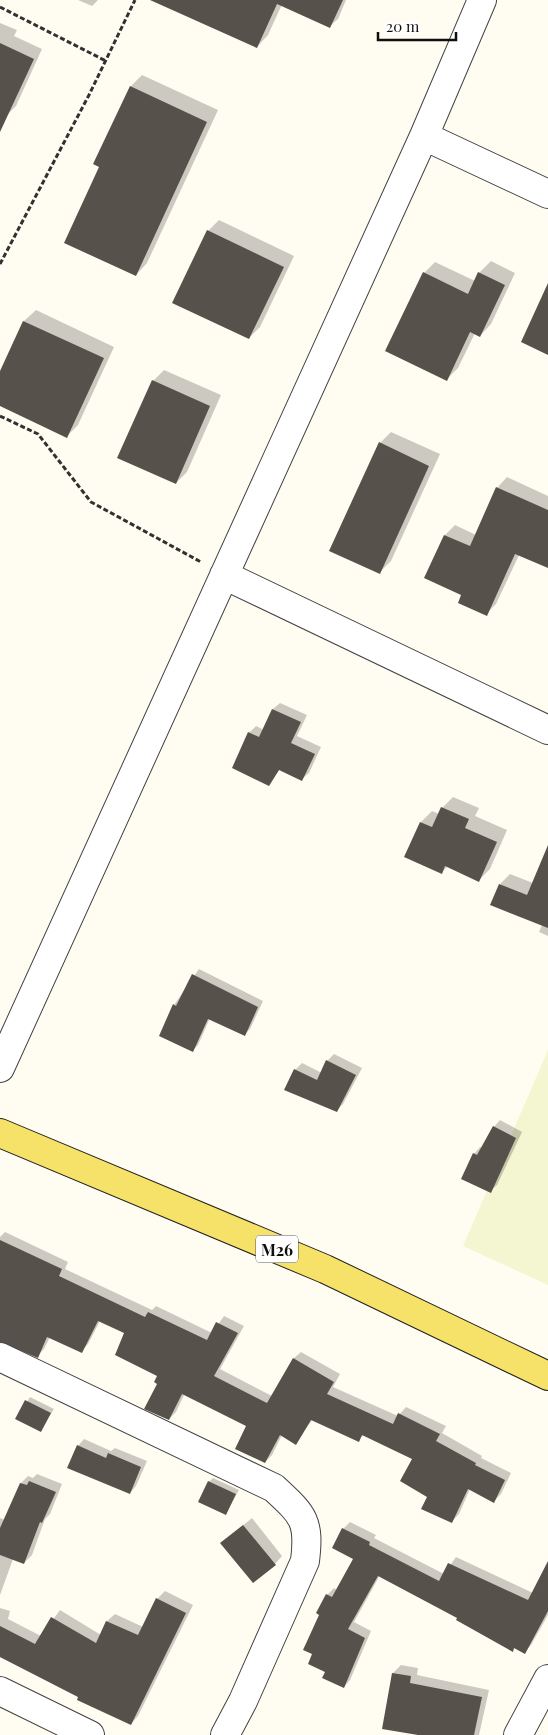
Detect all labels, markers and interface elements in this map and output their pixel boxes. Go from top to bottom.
scale bar [378,10,456,42]
text: 20 m [386,16,420,36]
road number: M26 [256,1236,298,1262]

